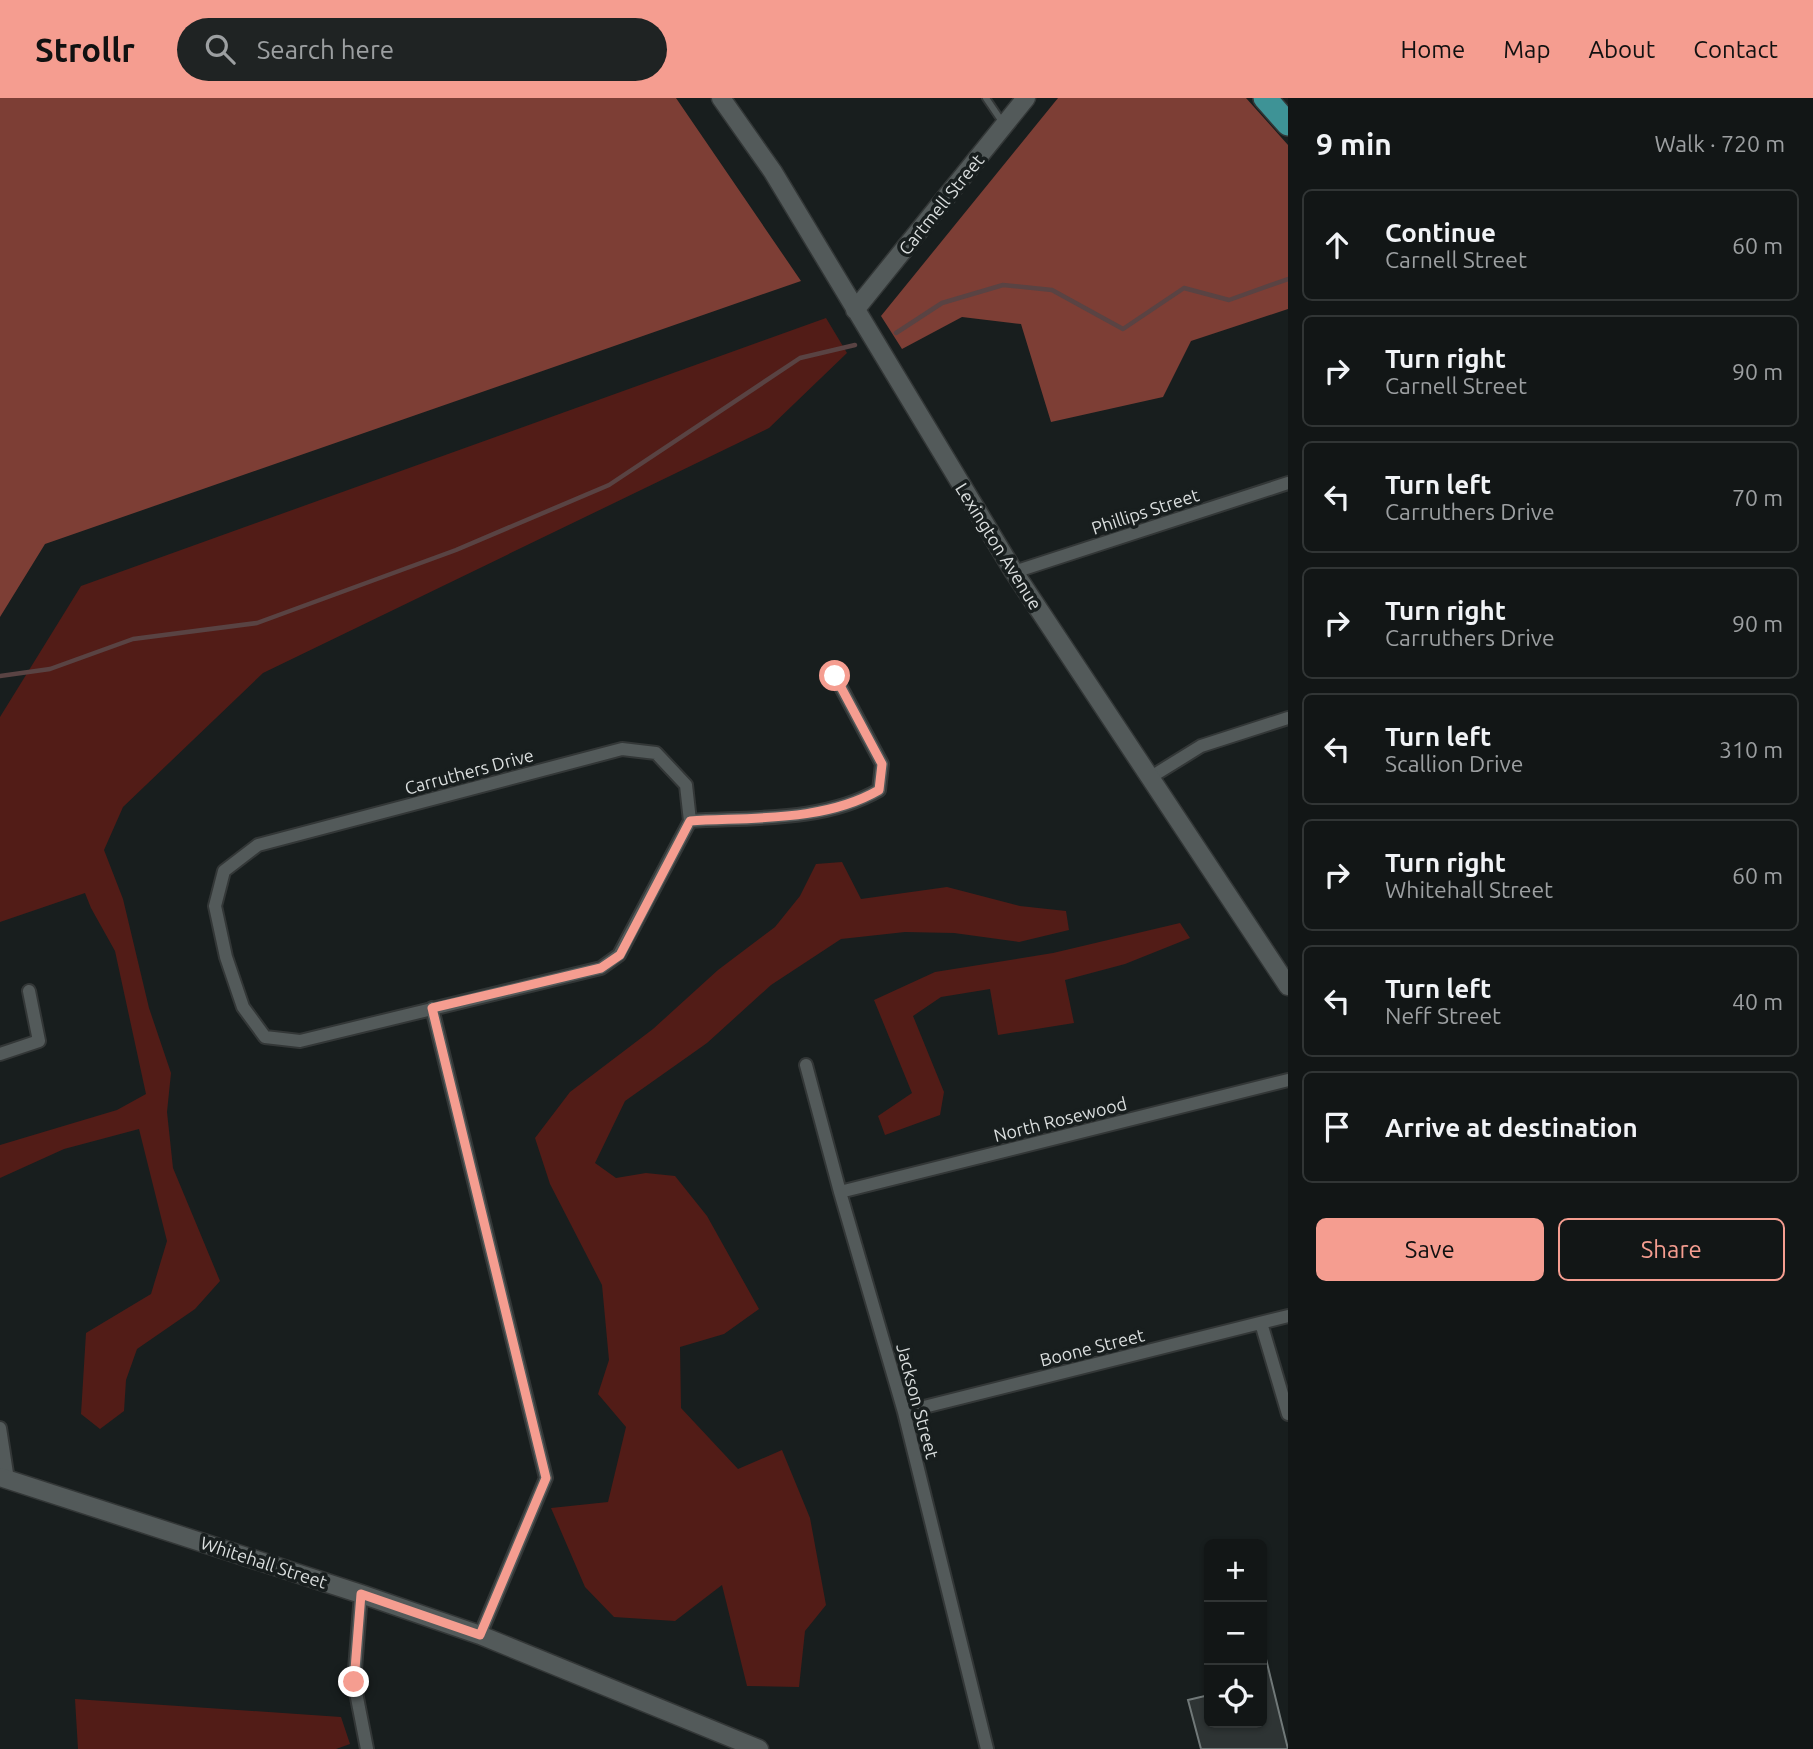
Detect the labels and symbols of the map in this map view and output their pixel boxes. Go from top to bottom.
street label: Cartmell Street [894,150,988,258]
street label: Lexington Avenue [952,479,1046,613]
street label: Phillips Street [1089,484,1201,538]
route start [819,660,850,691]
street label: Carruthers Drive [402,744,536,798]
street label: North Rosewood [991,1093,1129,1145]
street label: Boone Street [1038,1324,1146,1370]
street label: Jackson Street [893,1341,943,1461]
street label: Whitehall Street [198,1532,330,1592]
route end [338,1666,369,1697]

